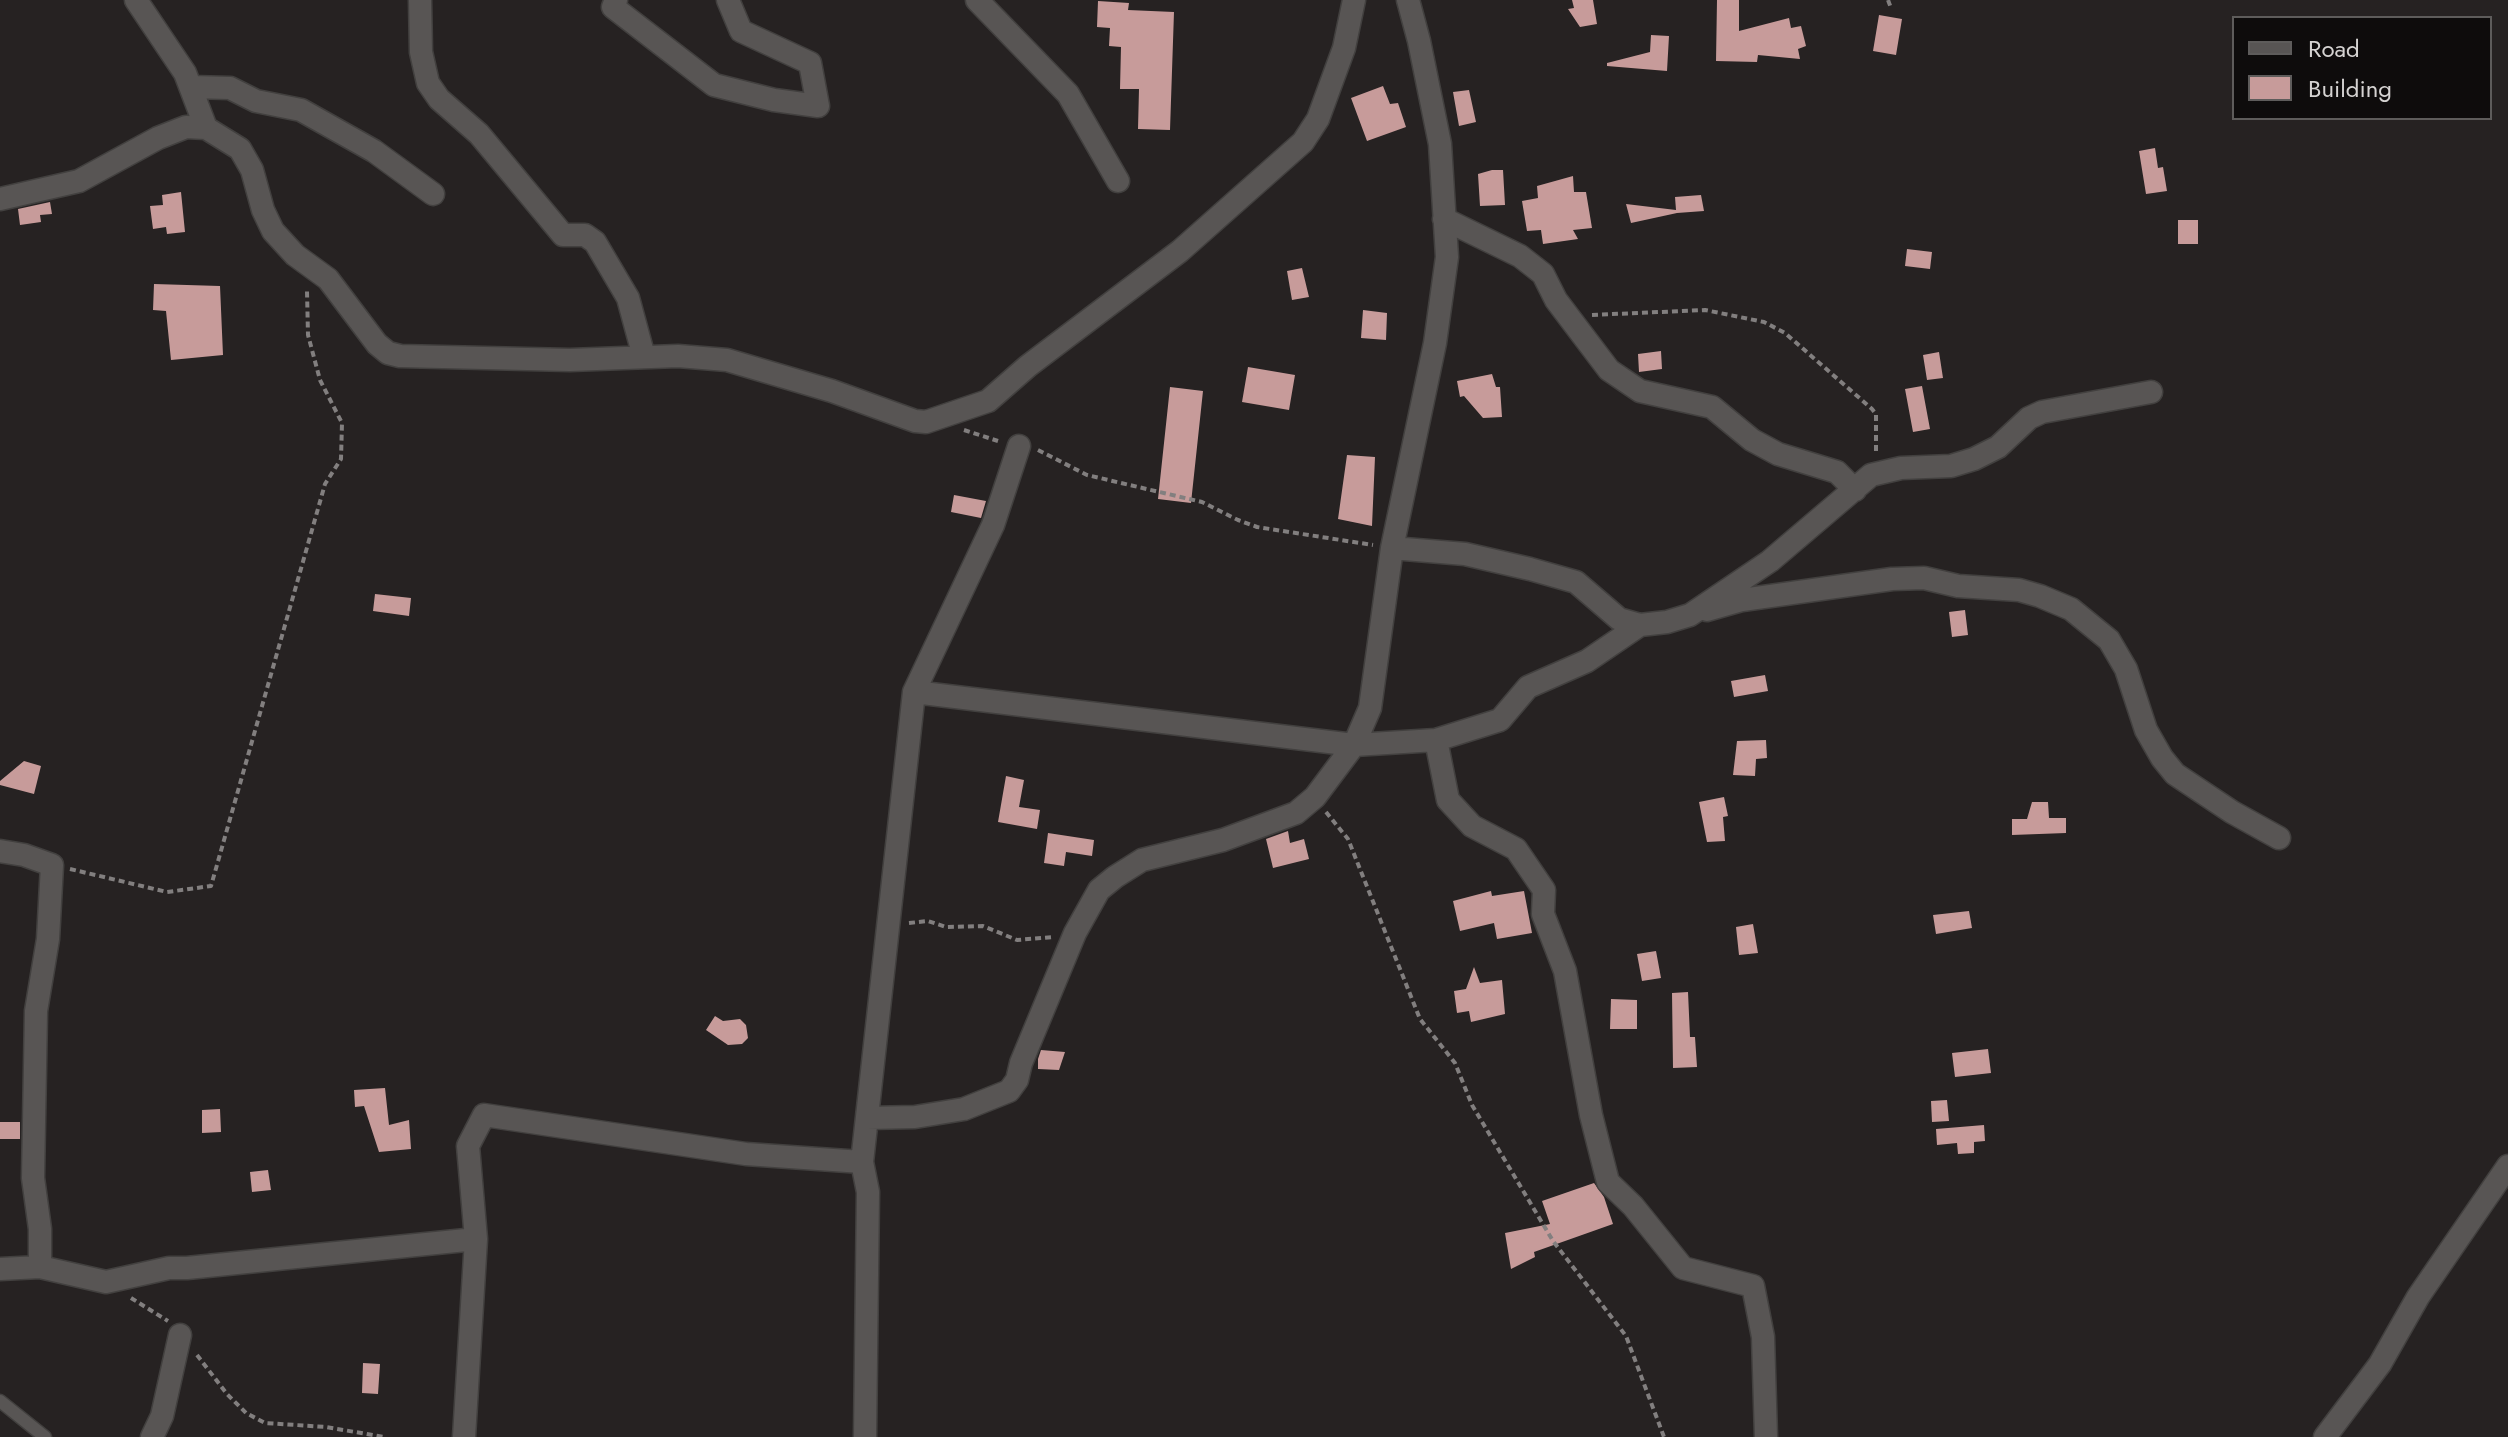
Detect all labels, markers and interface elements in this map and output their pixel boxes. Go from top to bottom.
legend [2232,16,2492,120]
text: Road [2308,31,2360,66]
text: Building [2308,71,2392,106]

